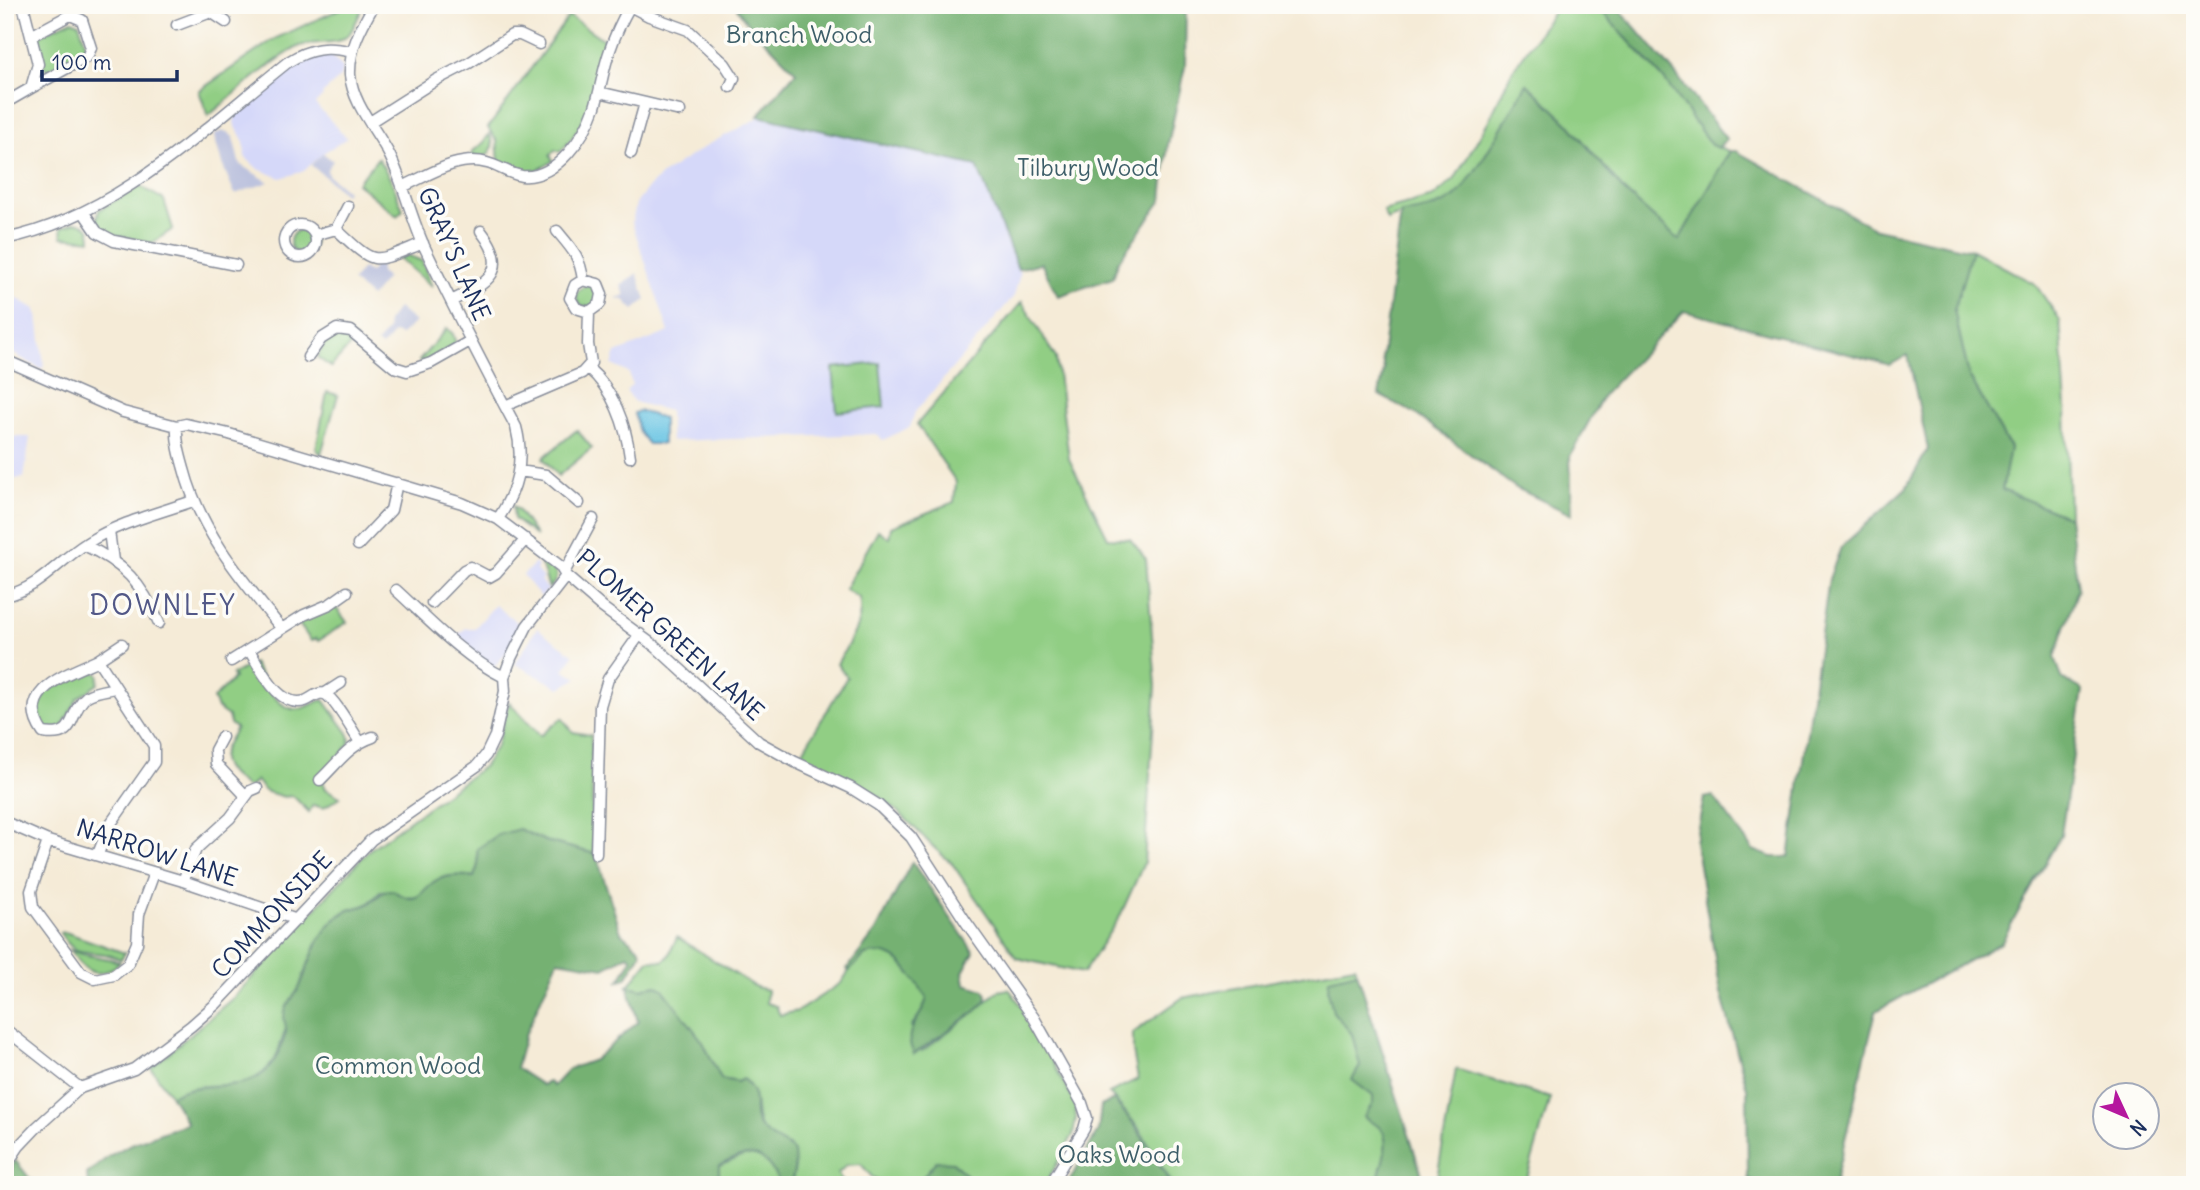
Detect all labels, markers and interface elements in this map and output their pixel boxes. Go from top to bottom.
park label: Branch Wood [726,19,872,49]
scale bar [42,38,177,82]
text: 100 m [52,49,111,76]
park label: Tilbury Wood [1017,152,1159,182]
street label: GRAY'S LANE [412,182,498,325]
street label: PLOMER GREEN LANE [571,542,771,726]
district label: DOWNLEY [89,587,237,623]
street label: NARROW LANE [73,812,242,892]
street label: COMMONSIDE [205,844,338,984]
park label: Common Wood [315,1050,481,1080]
north arrow [2092,1082,2162,1152]
text: N [2125,1115,2151,1141]
park label: Oaks Wood [1057,1139,1181,1169]

